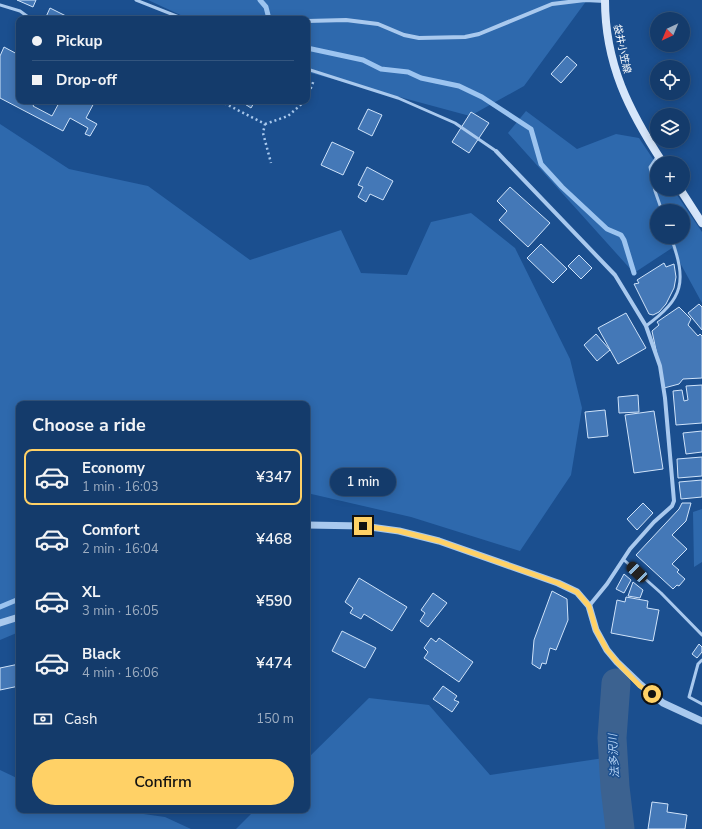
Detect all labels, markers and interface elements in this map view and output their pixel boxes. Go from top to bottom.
north arrow [650,12,690,52]
map controls [650,12,690,244]
street label: 袋井小笠線 [610,23,634,75]
text: Pickup [56,31,102,51]
button: locate [650,60,690,100]
text: Drop-off [56,70,117,90]
button: layers [650,108,690,148]
button: + [650,156,690,196]
button: − [650,204,690,244]
text: Choose a ride [32,413,146,437]
text: Economy [82,458,145,478]
icon: car [34,459,70,495]
text: ¥347 [256,467,292,487]
callout: 1 min [330,468,396,496]
text: 1 min [346,473,380,491]
text: 1 min · 16:03 [82,478,158,496]
route end [354,517,372,535]
text: Comfort [82,520,139,540]
icon: car [34,521,70,557]
text: ¥468 [256,529,292,549]
text: 2 min · 16:04 [82,540,158,558]
car [624,559,650,585]
text: XL [82,582,101,602]
icon: car [34,583,70,619]
text: ¥590 [256,591,292,611]
text: 3 min · 16:05 [82,602,158,620]
text: Black [82,644,120,664]
icon: car [34,645,70,681]
text: ¥474 [256,653,292,673]
text: 4 min · 16:06 [82,664,158,682]
route start [643,685,661,703]
icon: cash [32,708,54,730]
text: Cash [64,709,98,729]
text: 150 m [256,710,294,728]
water label: 法多沢川 [605,733,623,778]
button: Confirm [32,759,294,805]

